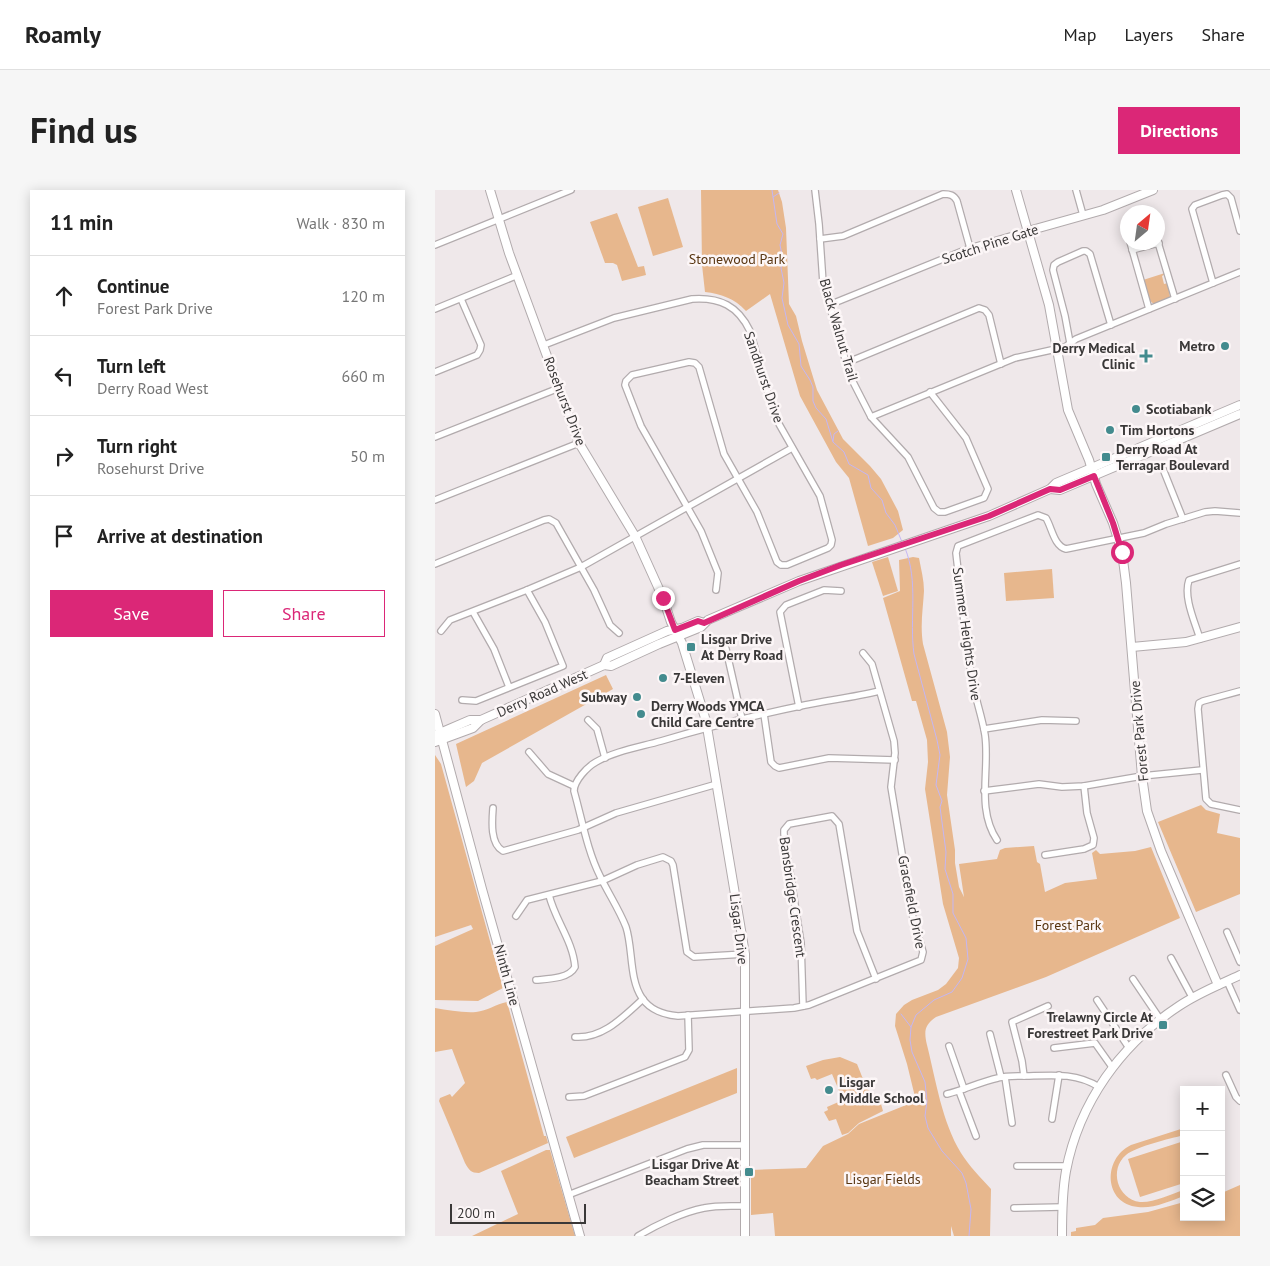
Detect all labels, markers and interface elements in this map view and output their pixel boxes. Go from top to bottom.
text: Roamly [25,19,101,50]
text: Map [1064,23,1096,46]
text: Layers [1124,23,1173,46]
text: Share [1201,23,1245,46]
text: Find us [30,107,138,153]
button: Directions [1118,107,1240,154]
north arrow [1120,205,1165,250]
text: 11 min [50,209,113,236]
text: Walk · 830 m [296,213,385,233]
street label: Scotch Pine Gate [939,220,1041,268]
park label: Stonewood Park [689,250,785,268]
text: Continue [97,274,169,298]
street label: Black Walnut Trail [816,276,862,384]
icon: ahead [50,282,78,310]
text: 120 m [342,286,385,306]
text: Forest Park Drive [97,298,213,318]
street label: Sandhurst Drive [740,329,788,425]
place label: Metro [1179,337,1215,355]
place label: Derry Medical Clinic [1053,339,1136,373]
marker: Metro [1219,340,1231,352]
marker: Derry Medical Clinic [1139,349,1153,363]
text: Turn left [97,354,166,378]
street label: Rosehurst Drive [540,354,590,448]
icon: left [50,362,78,390]
text: 660 m [342,366,385,386]
text: Derry Road West [97,378,208,398]
place label: Scotiabank [1146,400,1211,418]
marker: Scotiabank [1130,403,1142,415]
place label: Tim Hortons [1120,421,1194,439]
marker: Tim Hortons [1104,424,1116,436]
text: Turn right [97,434,177,458]
place label: Derry Road At Terragar Boulevard [1116,440,1229,474]
icon: right [50,442,78,470]
text: 50 m [350,446,385,466]
marker: Derry Road At Terragar Boulevard [1100,451,1112,463]
text: Rosehurst Drive [97,458,204,478]
icon: arrive [50,522,78,550]
text: Arrive at destination [97,524,263,548]
route start [1111,541,1134,564]
street label: Summer Heights Drive [949,566,985,702]
route end [652,587,675,610]
button: Save [50,590,213,637]
button: Share [223,590,385,637]
place label: Lisgar Drive At Derry Road [701,630,783,664]
marker: Lisgar Drive At Derry Road [685,641,697,653]
street label: Derry Road West [494,665,590,721]
place label: 7-Eleven [673,669,725,687]
marker: 7-Eleven [657,672,669,684]
street label: Forest Park Drive [1126,680,1152,782]
place label: Subway [581,688,627,706]
marker: Subway [631,691,643,703]
place label: Derry Woods YMCA Child Care Centre [651,697,765,731]
marker: Derry Woods YMCA Child Care Centre [635,708,647,720]
street label: Bansbridge Crescent [776,835,810,959]
street label: Gracefield Drive [894,854,930,950]
street label: Lisgar Drive [726,893,752,965]
park label: Forest Park [1035,916,1102,934]
street label: Ninth Line [490,942,524,1008]
place label: Trelawny Circle At Forestreet Park Drive [1027,1008,1153,1042]
marker: Trelawny Circle At Forestreet Park Drive [1157,1019,1169,1031]
place label: Lisgar Middle School [839,1073,925,1107]
marker: Lisgar Middle School [823,1084,835,1096]
map controls [1180,1086,1225,1221]
button: + [1180,1086,1225,1131]
button: − [1180,1131,1225,1176]
place label: Lisgar Drive At Beacham Street [645,1155,739,1189]
marker: Lisgar Drive At Beacham Street [743,1166,755,1178]
park label: Lisgar Fields [845,1170,921,1188]
button: layers [1180,1176,1225,1221]
scale bar [450,1201,586,1224]
text: 200 m [457,1204,495,1222]

